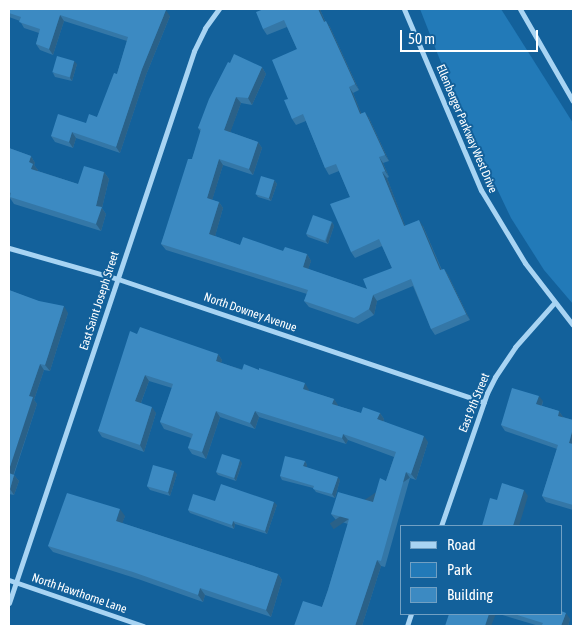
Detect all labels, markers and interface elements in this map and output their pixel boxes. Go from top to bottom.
scale bar [402,20,540,52]
text: 50 m [408,30,435,47]
street label: Ellenberger Parkway West Drive [432,63,500,195]
street label: East Saint Joseph Street [77,250,123,352]
street label: North Downey Avenue [202,290,298,336]
street label: East 9th Street [457,371,493,435]
legend [400,525,562,615]
text: Road [447,536,476,553]
text: Park [447,561,472,578]
street label: North Hawthorne Lane [30,571,128,617]
text: Building [447,586,493,603]

